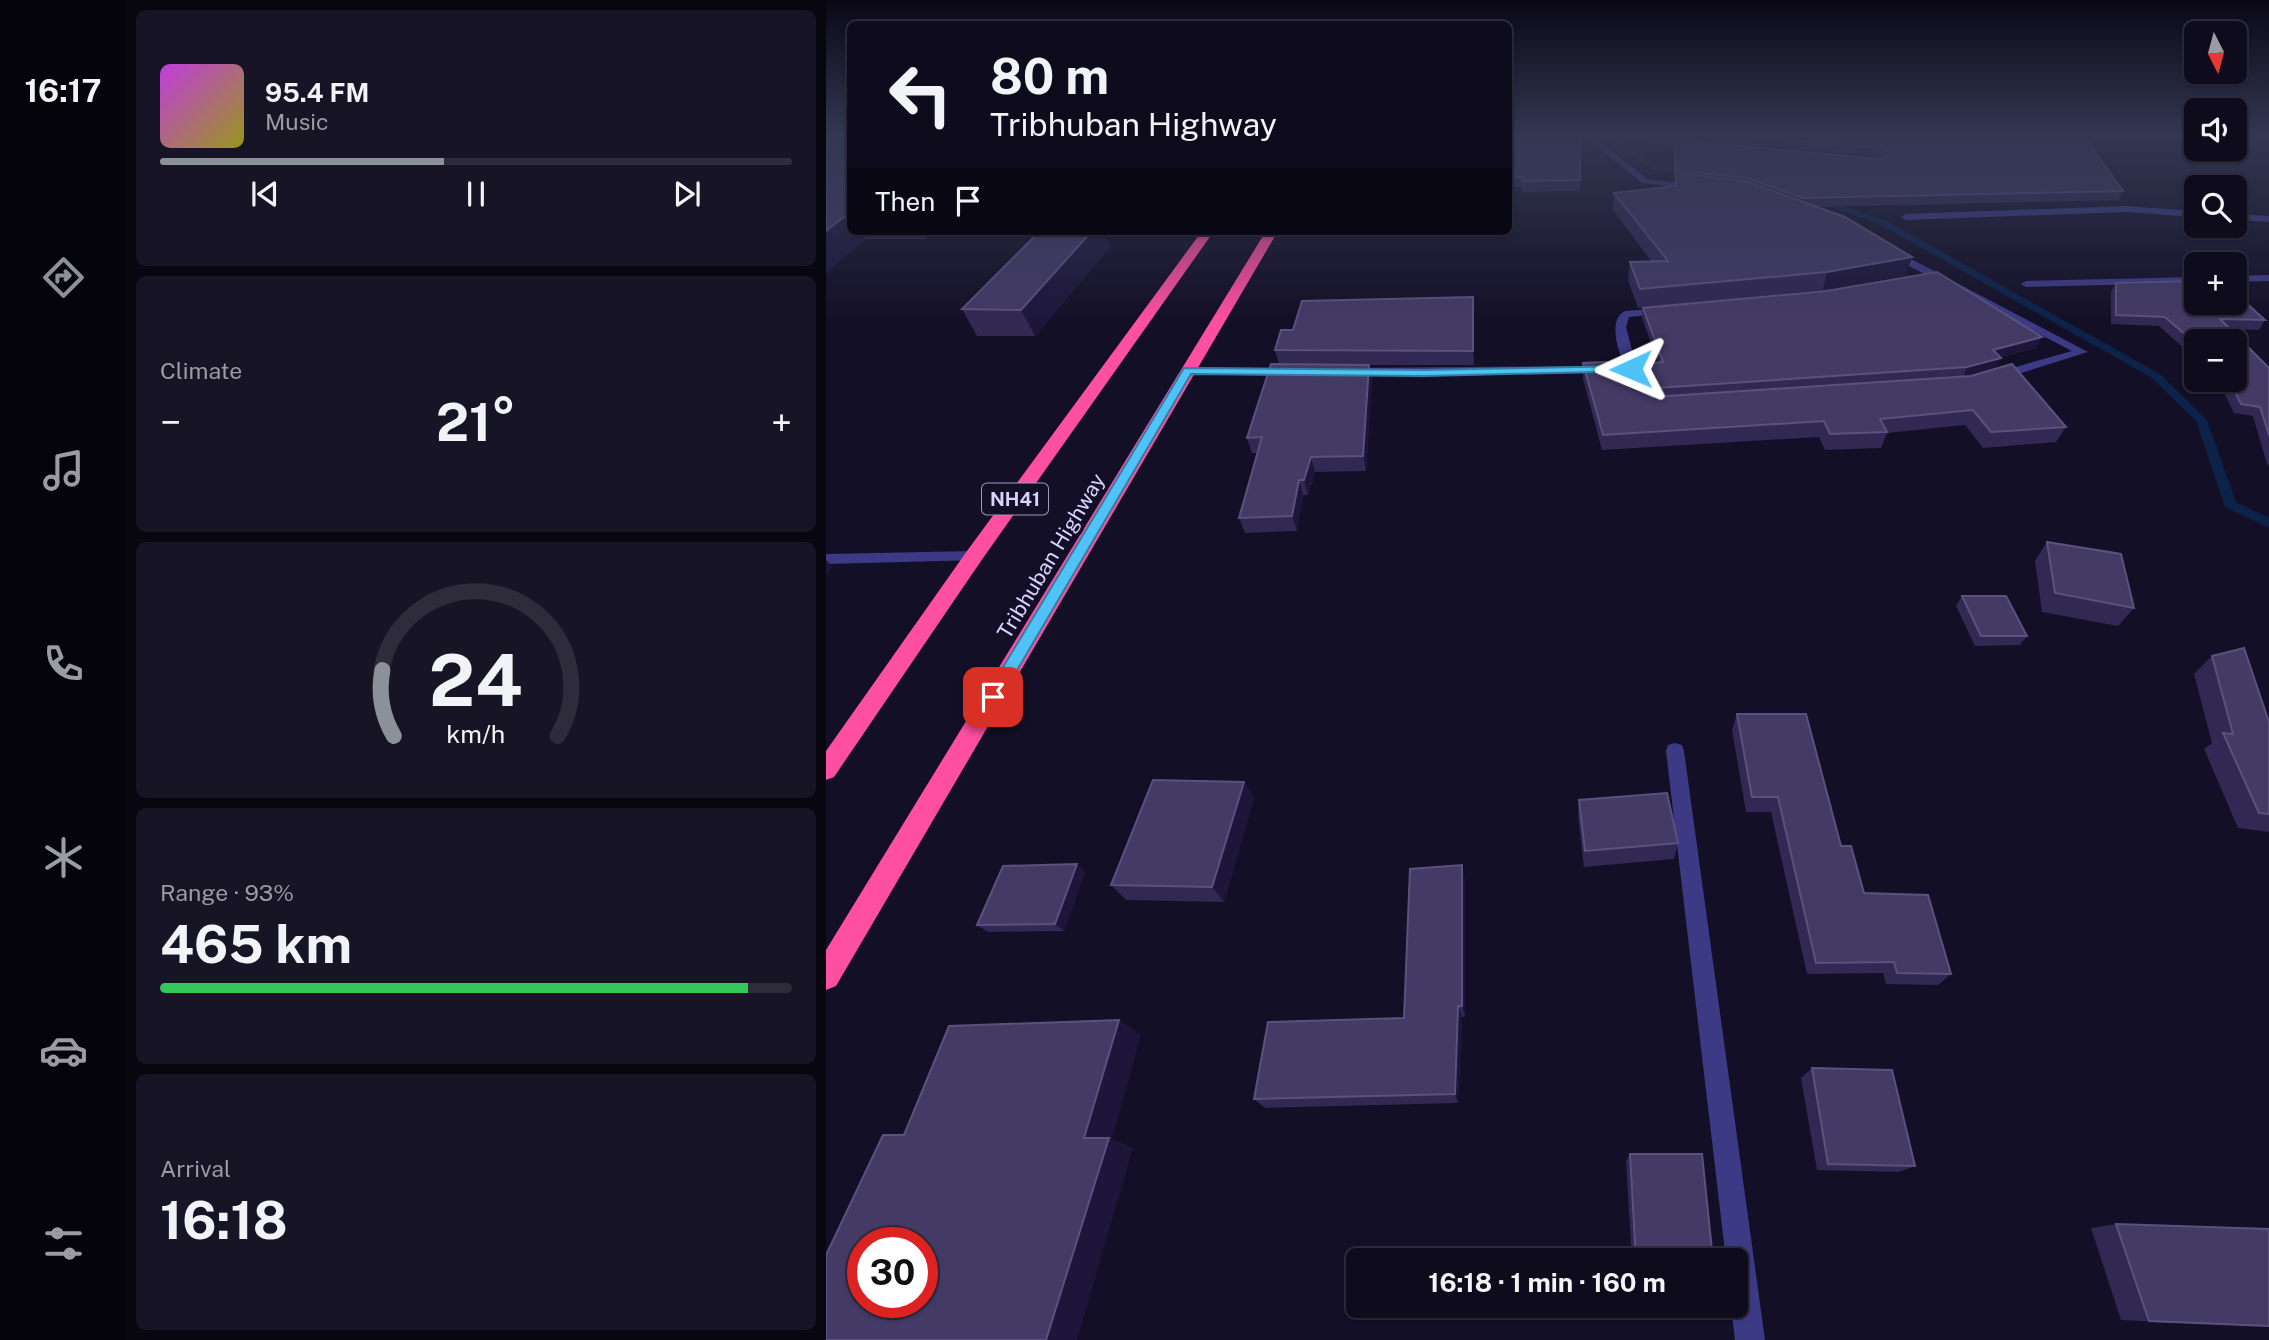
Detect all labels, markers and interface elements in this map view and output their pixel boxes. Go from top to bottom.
north arrow [2184,21,2247,84]
map controls [2184,21,2247,392]
text: 80 m [990,47,1109,105]
icon: left [875,49,966,140]
text: 16:17 [24,72,102,109]
text: 95.4 FM [265,77,369,108]
button: sound [2184,98,2247,161]
text: Tribhuban Highway [990,106,1277,143]
text: Music [265,108,329,135]
icon: previous [246,175,284,213]
icon: pause [457,175,495,213]
icon: next [668,175,706,213]
button: search [2184,175,2247,238]
icon: arrive [949,182,987,220]
text: Then [875,186,935,217]
button: + [2184,252,2247,315]
icon: directions [39,253,88,302]
button: − [2184,329,2247,392]
position arrow [1594,332,1668,406]
text: Climate [160,357,242,384]
text: 21° [436,392,516,453]
text: − [160,400,181,445]
text: + [771,400,792,445]
icon: music [39,446,88,495]
street label: Tribhuban Highway [992,469,1110,643]
road number: NH41 [982,484,1048,514]
text: 24 [429,637,523,722]
icon: phone [39,639,88,688]
pin [963,667,1023,727]
icon: arrive [974,678,1012,716]
text: km/h [447,719,505,749]
icon: climate [39,833,88,882]
text: Range · 93% [160,879,294,906]
text: 465 km [160,914,352,975]
icon: car [39,1026,88,1075]
text: Arrival [160,1155,231,1182]
text: 16:18 [160,1190,288,1251]
icon: filters [39,1219,88,1268]
speed limit sign: 30 [847,1227,938,1318]
text: 16:18 · 1 min · 160 m [1428,1267,1666,1298]

